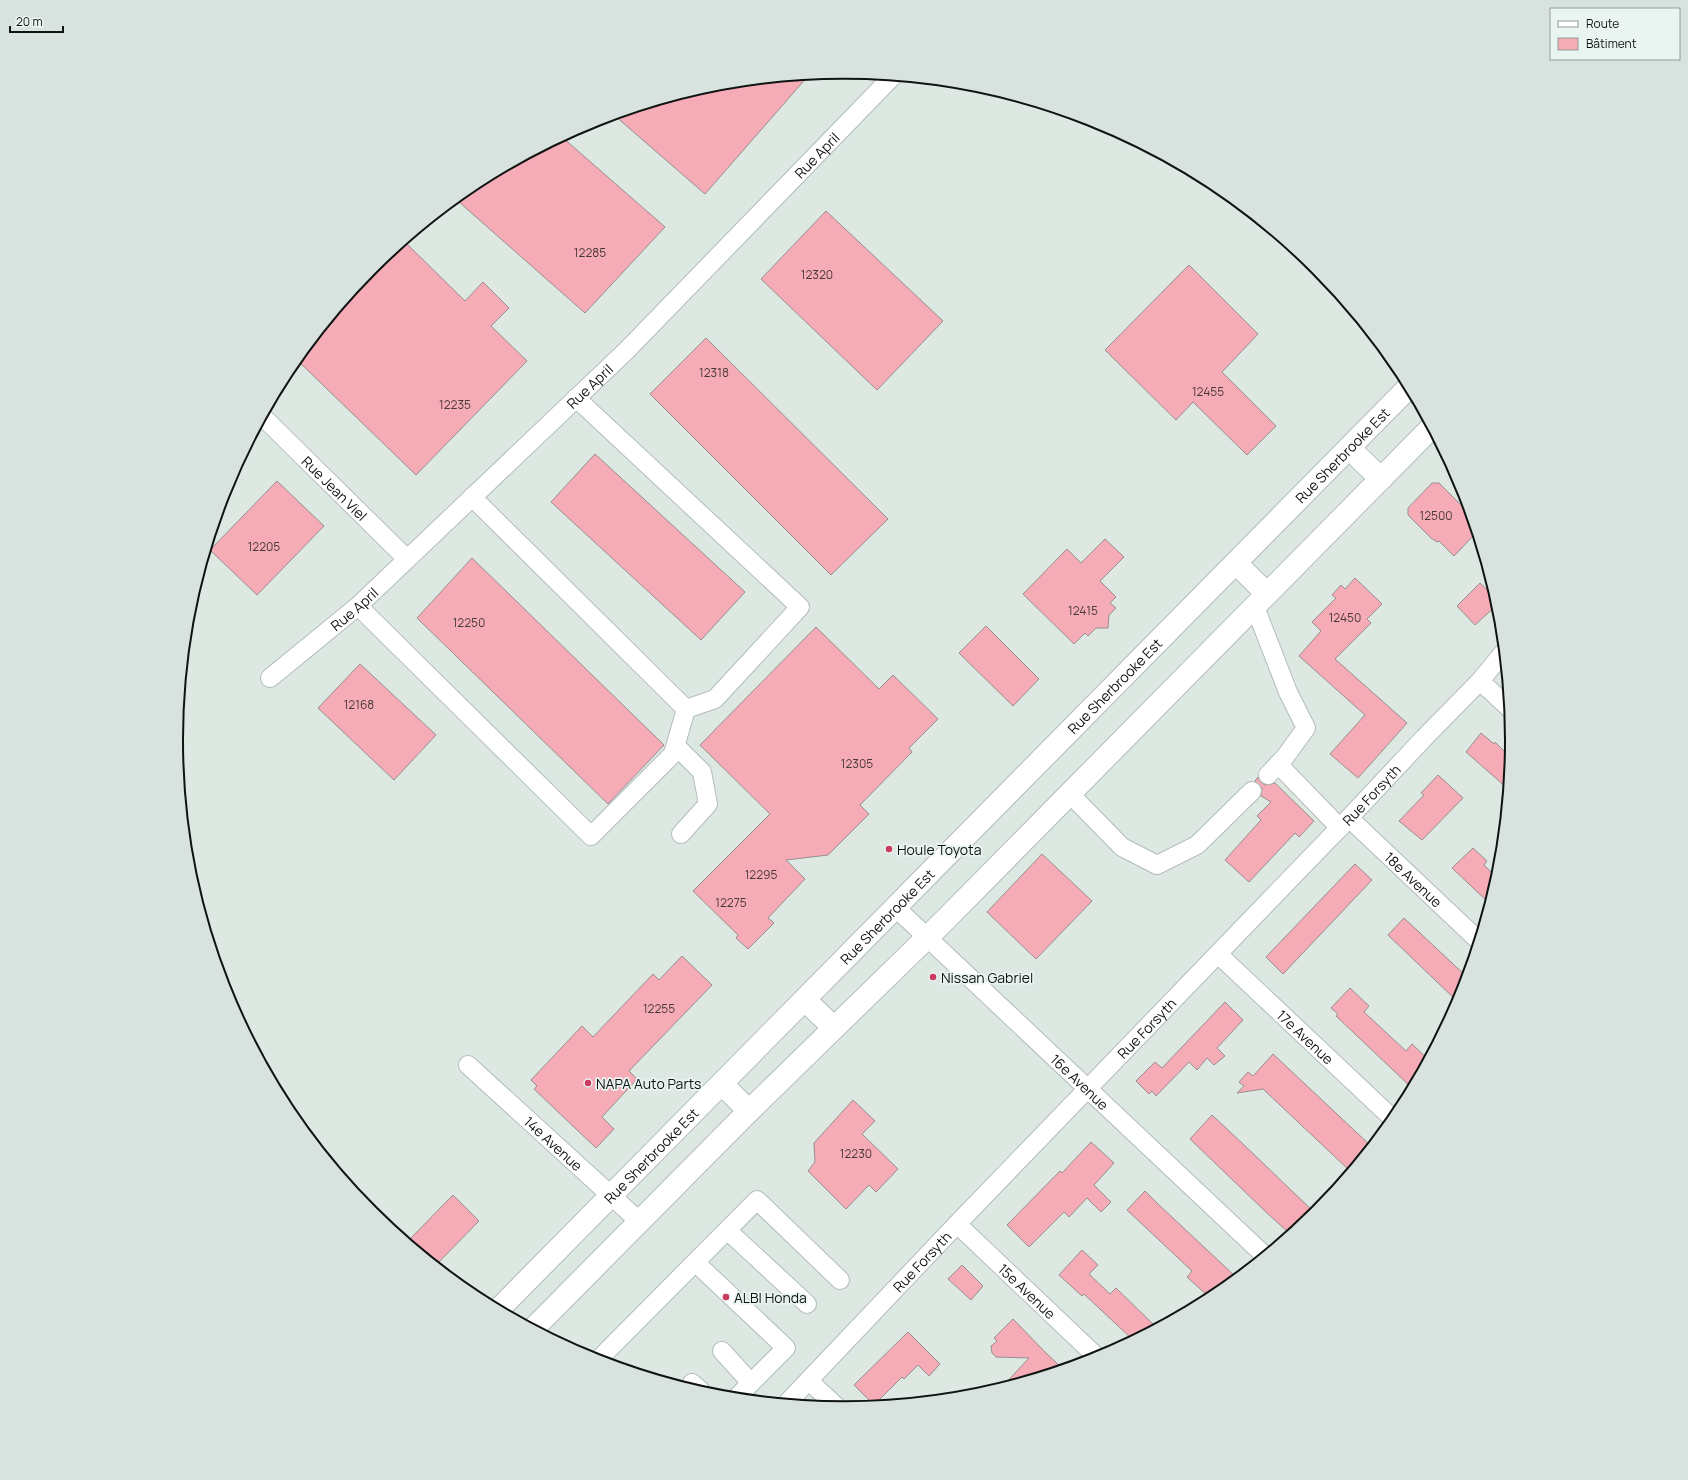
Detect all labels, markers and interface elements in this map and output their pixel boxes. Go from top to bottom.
scale bar [10,8,63,34]
legend [1550,8,1680,60]
text: 20 m [16,13,43,30]
text: Route [1586,15,1619,32]
text: Bâtiment [1586,35,1637,52]
street label: Rue April [790,128,843,182]
house number: 12285 [574,244,606,261]
house number: 12320 [801,266,833,283]
street label: Rue April [562,359,616,412]
house number: 12318 [699,364,729,381]
house number: 12455 [1192,383,1224,400]
house number: 12235 [439,396,471,413]
street label: Rue Sherbrooke Est [1291,403,1394,507]
street label: Rue Jean Viel [298,451,372,524]
house number: 12500 [1419,507,1453,524]
house number: 12205 [248,538,280,555]
street label: Rue April [326,583,382,634]
house number: 12415 [1068,602,1098,619]
house number: 12450 [1329,609,1361,626]
house number: 12250 [453,614,485,631]
street label: Rue Sherbrooke Est [1063,633,1166,737]
house number: 12168 [344,696,374,713]
house number: 12305 [841,755,873,772]
street label: Rue Forsyth [1338,760,1404,829]
place label: Houle Toyota [897,840,981,859]
marker: Houle Toyota [884,844,894,854]
street label: 18e Avenue [1381,847,1447,911]
street label: Rue Sherbrooke Est [835,864,938,968]
house number: 12295 [745,866,777,883]
house number: 12275 [715,894,747,911]
place label: Nissan Gabriel [941,968,1033,987]
marker: Nissan Gabriel [928,972,938,982]
street label: Rue Forsyth [1113,994,1180,1062]
house number: 12255 [643,1000,675,1017]
street label: 17e Avenue [1273,1005,1338,1068]
street label: 16e Avenue [1047,1050,1113,1114]
place label: NAPA Auto Parts [596,1074,701,1093]
marker: NAPA Auto Parts [583,1078,593,1088]
street label: Rue Sherbrooke Est [599,1103,702,1207]
street label: 14e Avenue [520,1112,587,1175]
house number: 12230 [840,1145,872,1162]
street label: Rue Forsyth [888,1227,955,1296]
street label: 15e Avenue [994,1259,1060,1323]
place label: ALBI Honda [734,1288,807,1307]
marker: ALBI Honda [721,1292,731,1302]

